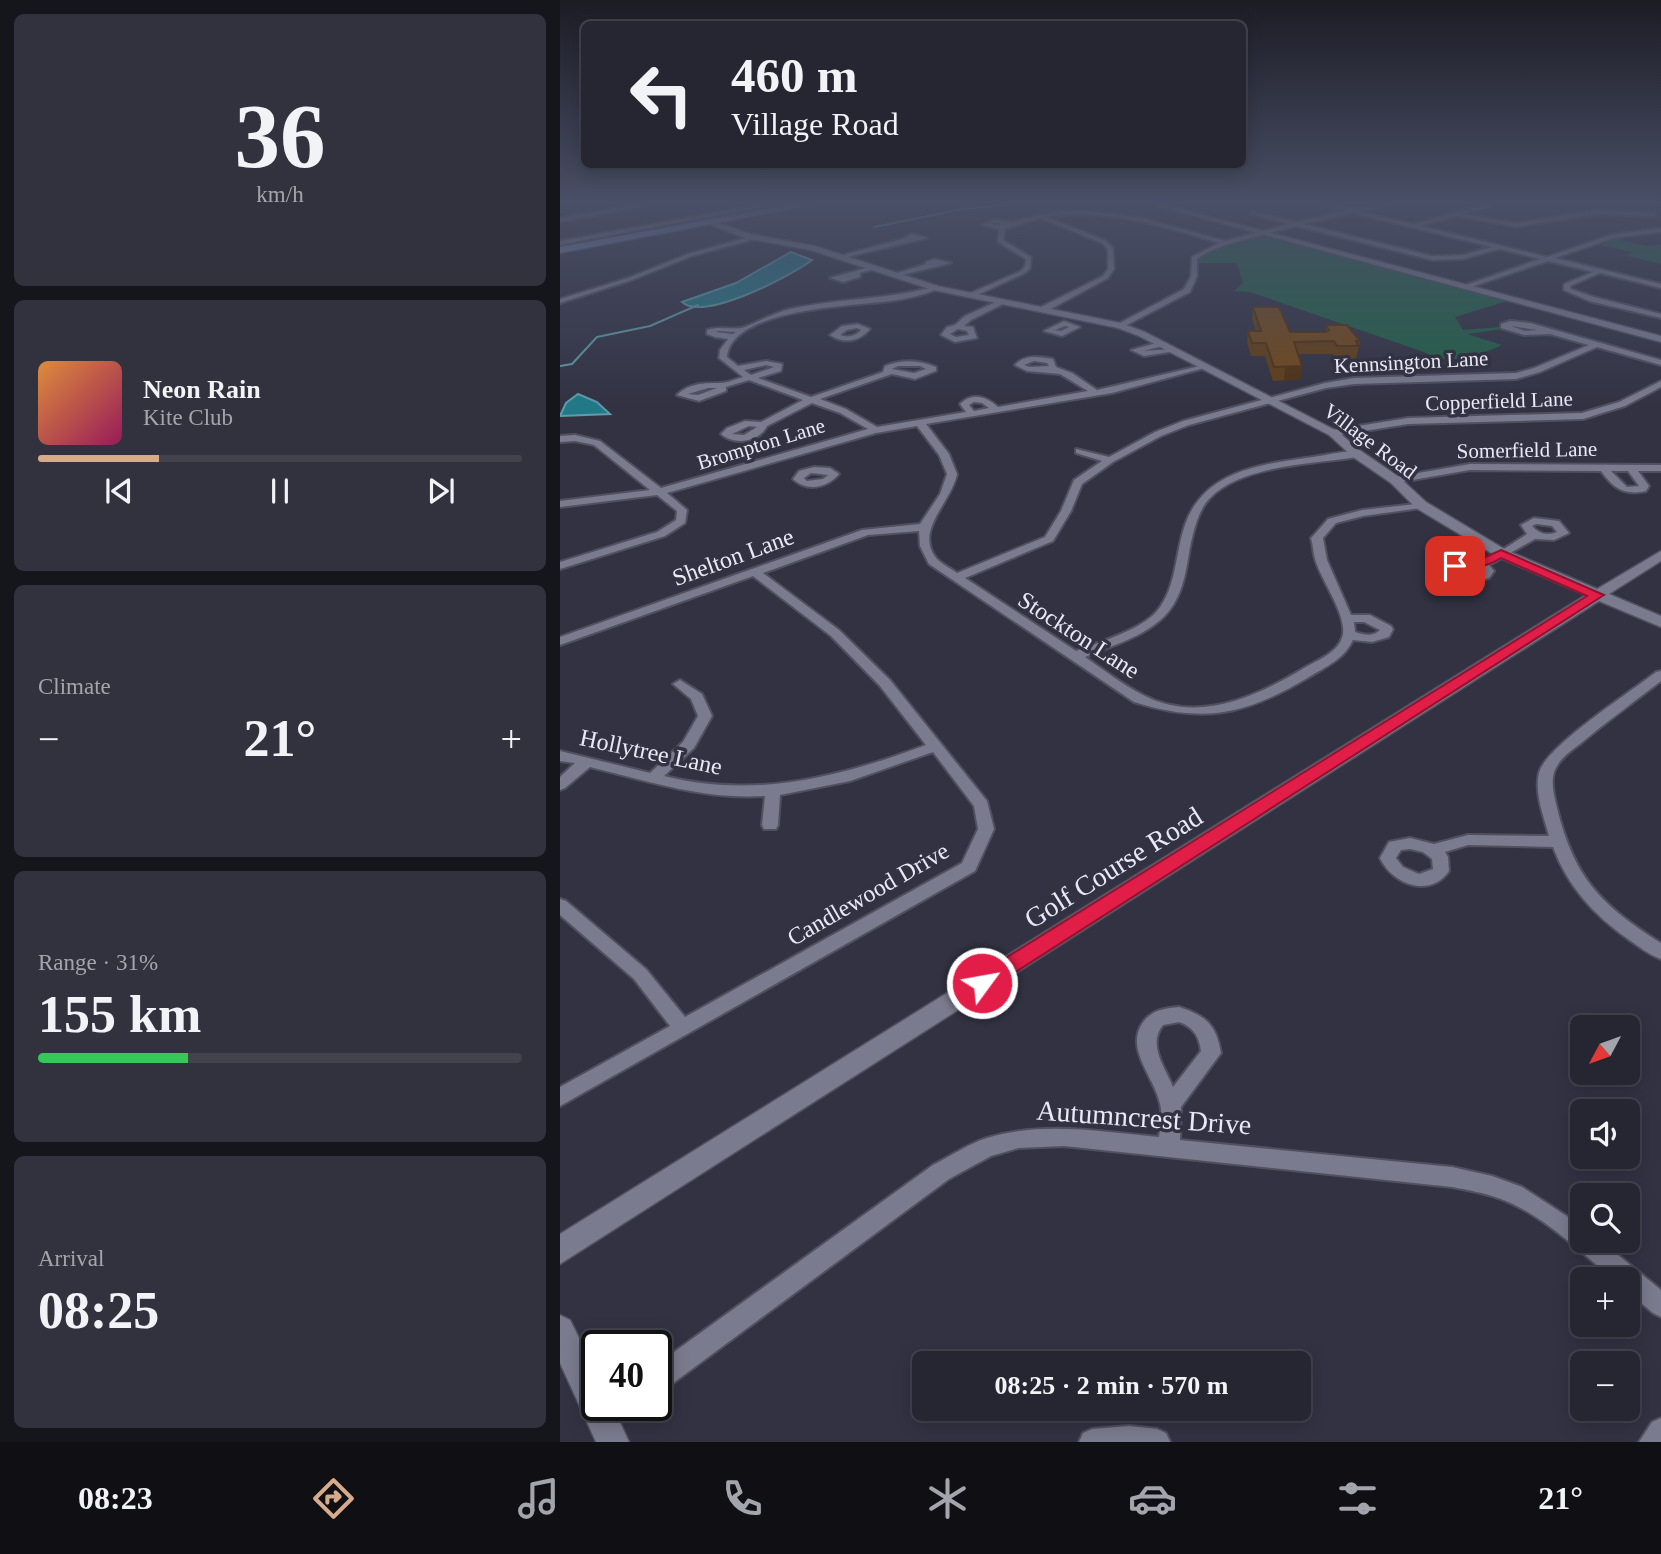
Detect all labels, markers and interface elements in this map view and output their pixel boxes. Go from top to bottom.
text: 460 m [731,48,858,103]
icon: left [616,49,707,140]
text: 36 [235,86,326,187]
text: Village Road [731,106,899,142]
text: km/h [256,182,304,207]
street label: Kennsington Lane [1333,346,1489,378]
text: Neon Rain [143,375,261,404]
street label: Copperfield Lane [1425,386,1573,416]
street label: Village Road [1319,398,1422,484]
text: Kite Club [143,405,233,430]
street label: Brompton Lane [694,413,828,475]
street label: Somerfield Lane [1457,437,1597,463]
icon: previous [100,472,138,510]
icon: pause [261,472,299,510]
icon: next [422,472,460,510]
street label: Shelton Lane [669,523,797,591]
pin [1425,536,1485,596]
icon: arrive [1436,547,1474,585]
street label: Stockton Lane [1014,586,1144,684]
text: Climate [38,674,111,699]
text: 21° [244,710,316,767]
text: − [38,718,59,760]
text: + [501,718,522,760]
street label: Hollytree Lane [578,724,724,780]
street label: Golf Course Road [1019,800,1208,935]
street label: Candlewood Drive [783,837,953,951]
position arrow [945,946,1019,1020]
text: Range · 31% [38,950,158,975]
text: 155 km [38,986,201,1043]
north arrow [1570,1015,1640,1085]
map controls [1570,1015,1640,1421]
street label: Autumncrest Drive [1035,1095,1252,1140]
button: sound [1570,1099,1640,1169]
button: search [1570,1183,1640,1253]
text: Arrival [38,1246,104,1271]
button: + [1570,1267,1640,1337]
text: 08:25 [38,1282,159,1339]
speed limit sign: 40 [581,1330,672,1421]
button: − [1570,1351,1640,1421]
text: 08:25 · 2 min · 570 m [995,1371,1229,1400]
icon: directions [309,1474,358,1523]
icon: music [514,1474,563,1523]
icon: phone [718,1474,767,1523]
icon: climate [923,1474,972,1523]
icon: car [1128,1474,1177,1523]
icon: filters [1333,1474,1382,1523]
text: 08:23 [78,1480,153,1516]
text: 21° [1538,1480,1583,1516]

